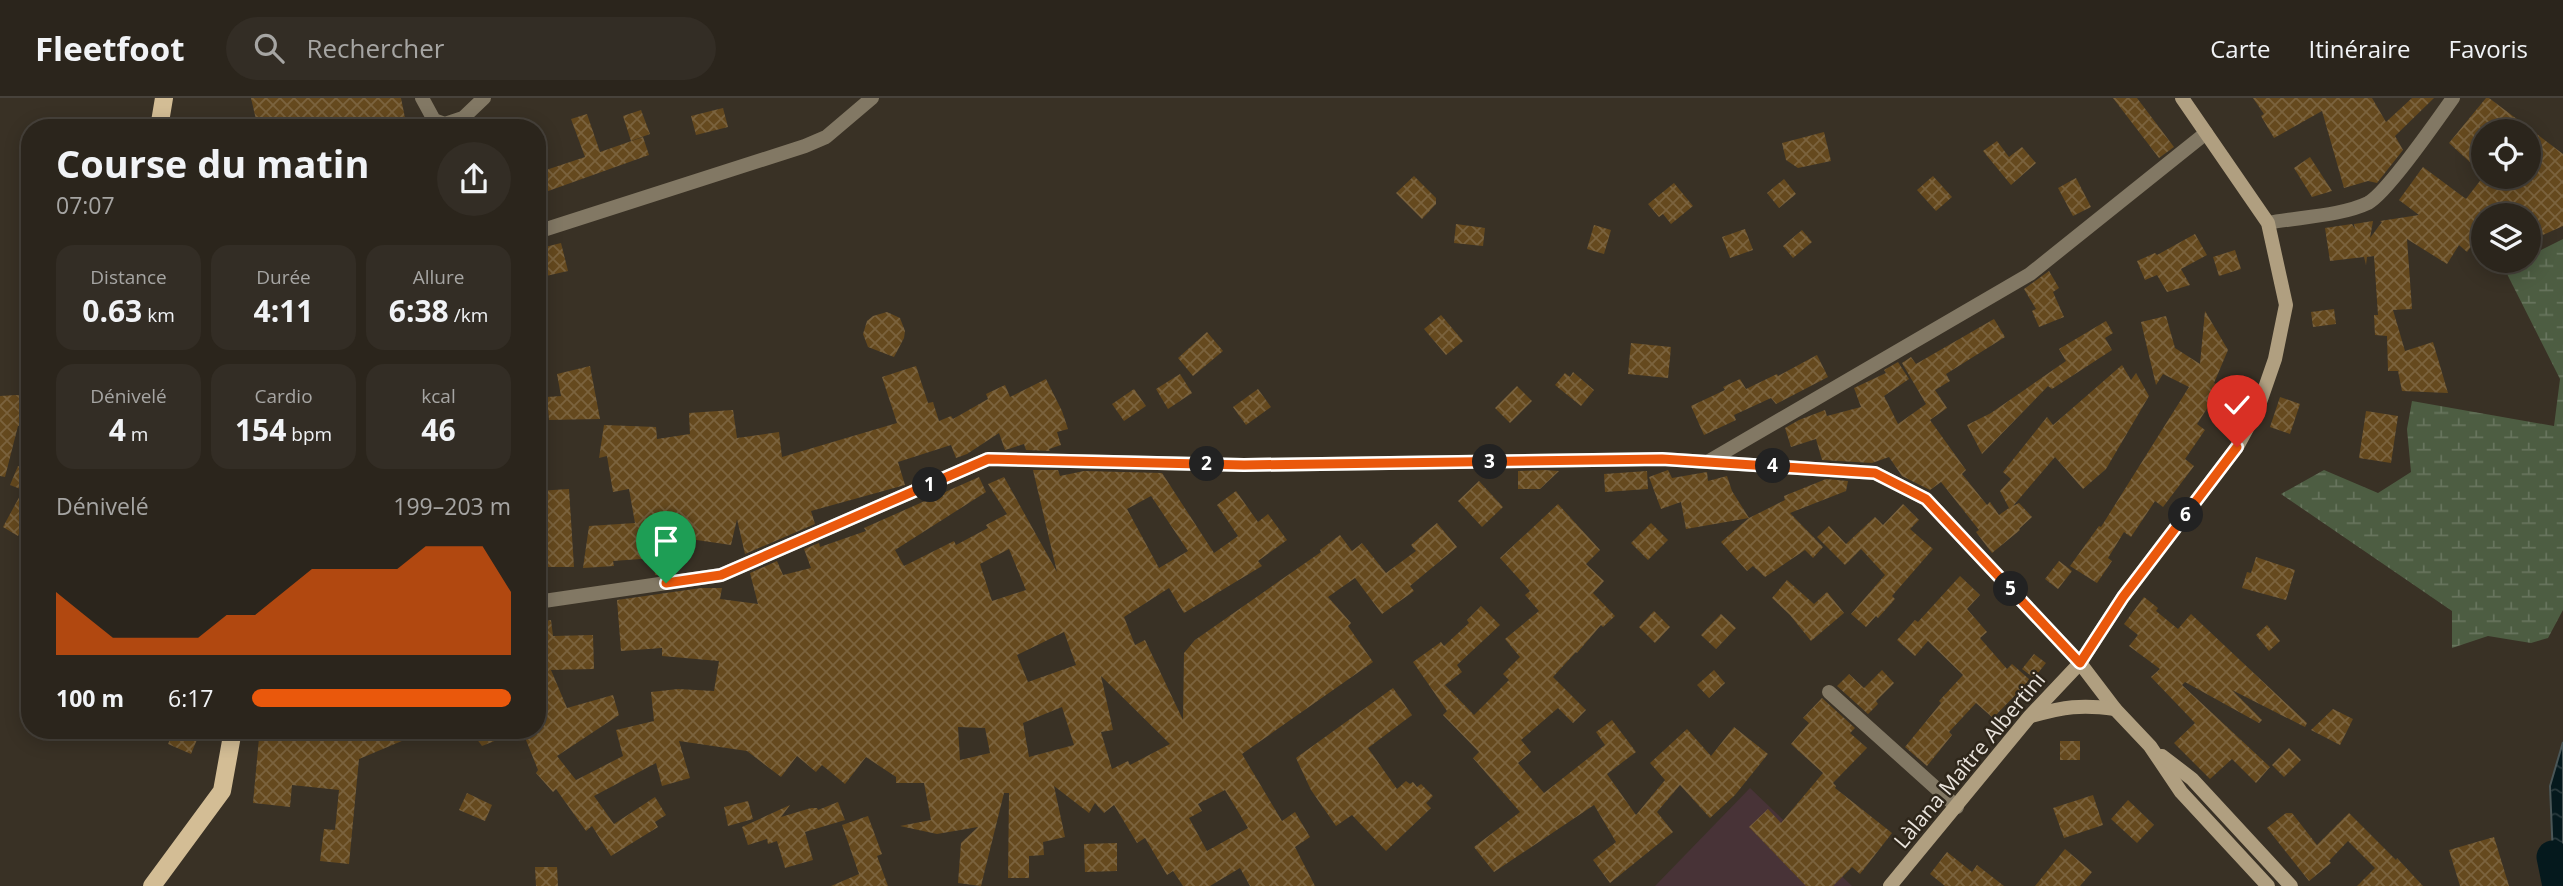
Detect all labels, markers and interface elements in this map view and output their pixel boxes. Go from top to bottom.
search box [226,17,716,80]
text: Fleetfoot [35,26,184,71]
icon: search [250,29,288,67]
text: Rechercher [306,30,444,66]
text: Carte [2210,32,2271,65]
text: Itinéraire [2309,32,2411,65]
text: Favoris [2449,32,2528,65]
map controls [2471,119,2541,273]
button: locate [2471,119,2541,189]
text: Course du matin [56,137,369,189]
button: share [437,142,511,216]
text: 07:07 [56,189,115,221]
button: layers [2471,203,2541,273]
text: Distance [90,264,167,290]
text: Durée [256,264,311,290]
text: Allure [413,264,464,290]
text: 0.63 [82,290,142,331]
text: 4:11 [253,290,314,331]
text: 6:38 [389,290,449,331]
text: km [142,302,175,328]
text: /km [449,302,488,328]
pin [2207,375,2267,447]
text: Dénivelé [90,383,167,409]
text: Cardio [254,383,313,409]
text: kcal [421,383,456,409]
icon: check [2218,386,2256,424]
text: 4 [109,409,126,450]
text: 154 [235,409,286,450]
text: 46 [421,409,456,450]
text: m [126,421,148,447]
text: bpm [286,421,332,447]
pin: 3 [1472,444,1508,480]
pin: 2 [1190,446,1224,482]
text: 3 [1484,448,1495,474]
pin: 4 [1756,448,1790,484]
text: 2 [1201,450,1212,476]
text: 4 [1767,452,1778,478]
pin: 1 [912,468,948,502]
text: 1 [924,471,935,497]
text: Dénivelé [56,490,149,522]
text: 199–203 m [393,490,511,522]
pin: 6 [2168,498,2204,532]
text: 6 [2180,501,2191,527]
pin [636,511,696,583]
icon: arrive [647,522,685,560]
pin: 5 [1994,572,2028,606]
text: 5 [2005,575,2016,601]
street label: Làlana Maître Albertini [1887,666,2051,854]
text: 100 m [56,682,124,714]
text: 6:17 [168,682,214,714]

